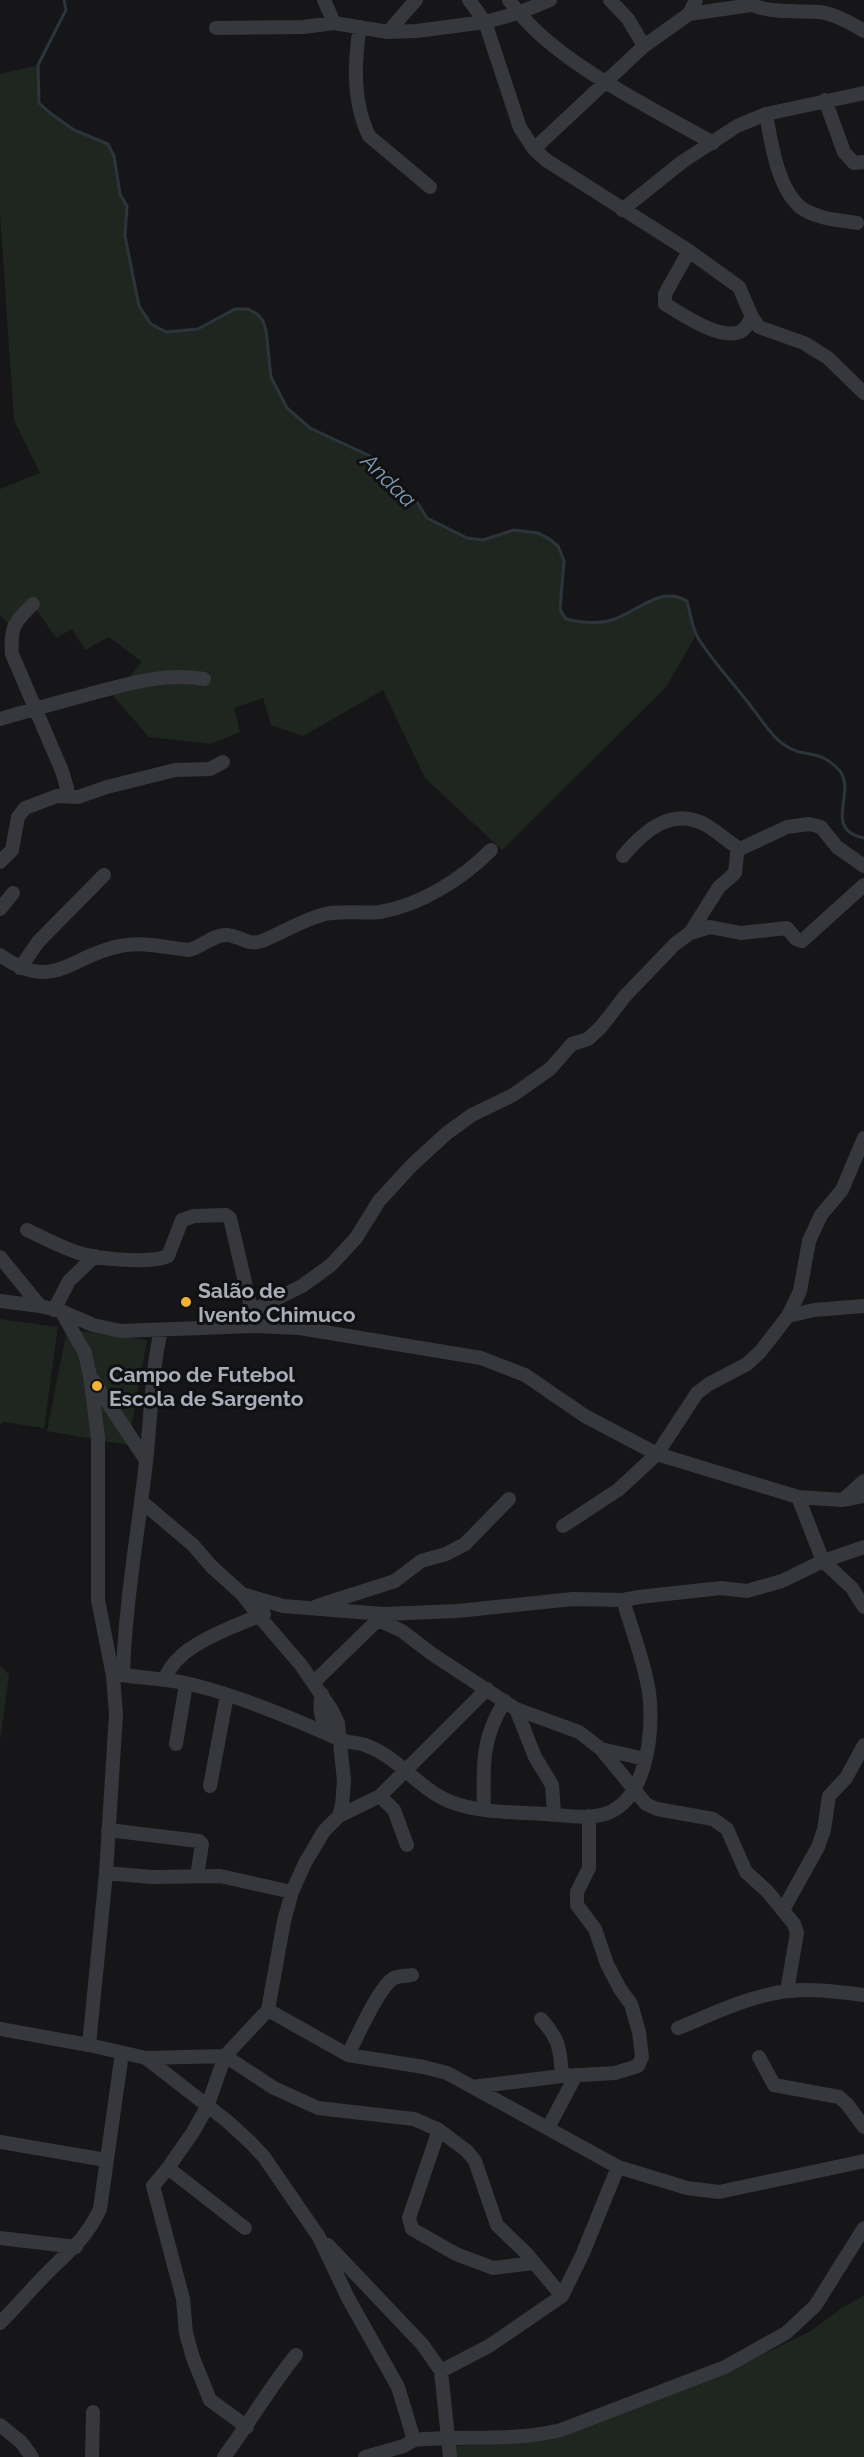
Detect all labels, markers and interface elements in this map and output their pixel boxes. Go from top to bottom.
water label: Andaa [355,447,422,512]
place label: Salão de Ivento Chimuco [198,1278,356,1327]
marker: Salão de Ivento Chimuco [179,1295,193,1309]
place label: Campo de Futebol Escola de Sargento [109,1362,304,1411]
marker: Campo de Futebol Escola de Sargento [90,1379,104,1393]

